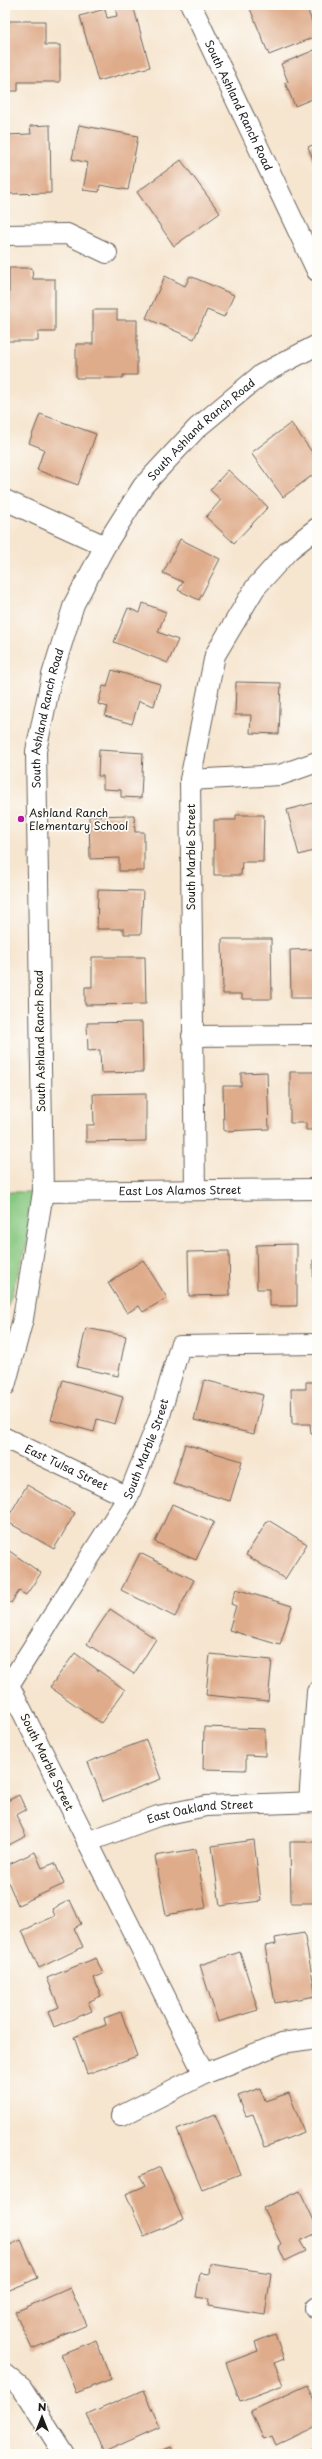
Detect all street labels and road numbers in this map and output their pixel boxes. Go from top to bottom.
street label: South Ashland Ranch Road [201,37,277,173]
street label: South Ashland Ranch Road [143,374,258,484]
street label: South Ashland Ranch Road [27,646,68,788]
street label: South Marble Street [182,803,199,910]
street label: South Ashland Ranch Road [30,970,49,1112]
street label: East Los Alamos Street [119,1181,241,1199]
street label: South Marble Street [119,1396,173,1502]
street label: East Tulsa Street [22,1440,112,1494]
street label: South Marble Street [17,1710,79,1814]
street label: East Oakland Street [144,1795,254,1827]

